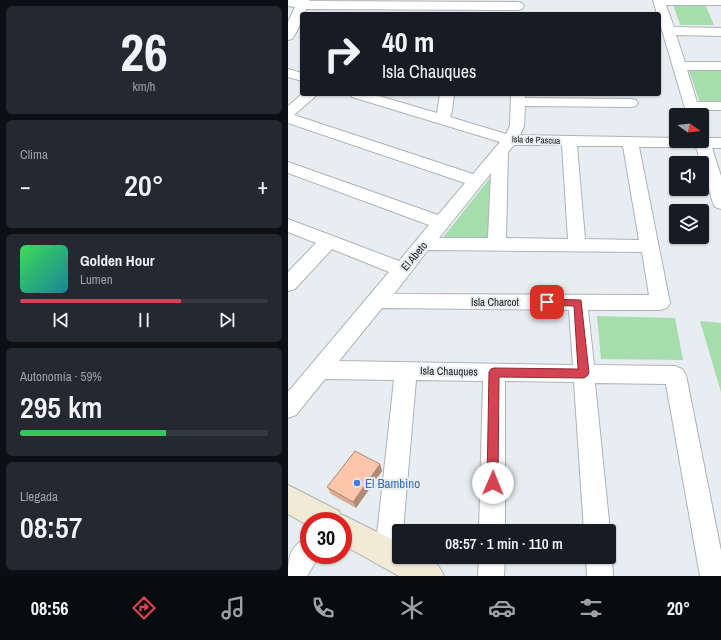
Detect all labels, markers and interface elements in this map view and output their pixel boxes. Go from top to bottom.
text: 26 [120,17,168,87]
text: 40 m [382,23,434,61]
icon: right [316,28,368,80]
text: Isla Chauques [382,59,476,84]
text: km/h [132,78,156,95]
north arrow [669,108,709,148]
map controls [669,108,709,244]
street label: Isla de Pascua [512,133,560,147]
text: Clima [20,146,48,163]
button: sound [669,156,709,196]
text: 20° [124,165,164,205]
text: − [20,171,31,201]
text: + [257,171,268,201]
button: layers [669,204,709,244]
street label: El Abeto [398,239,430,273]
text: Golden Hour [80,250,155,271]
text: Lumen [80,271,113,288]
pin [530,285,564,319]
icon: arrive [536,291,558,313]
street label: Isla Charcot [471,295,520,309]
icon: previous [50,309,72,331]
icon: pause [133,309,155,331]
icon: next [216,309,238,331]
street label: Isla Chauques [420,363,478,379]
text: Autonomía · 59% [20,368,102,385]
text: 295 km [20,387,102,427]
position arrow [472,462,514,504]
place label: El Bambino [365,475,420,492]
marker: El Bambino [352,478,362,488]
text: Llegada [20,488,58,505]
text: 08:57 [20,507,82,547]
speed limit sign: 30 [300,512,352,564]
text: 08:57 · 1 min · 110 m [445,533,563,554]
icon: directions [130,594,158,622]
icon: music [219,594,247,622]
icon: phone [309,594,337,622]
icon: climate [398,594,426,622]
icon: car [488,594,516,622]
icon: filters [577,594,605,622]
text: 08:56 [31,596,68,621]
text: 20° [667,596,690,621]

